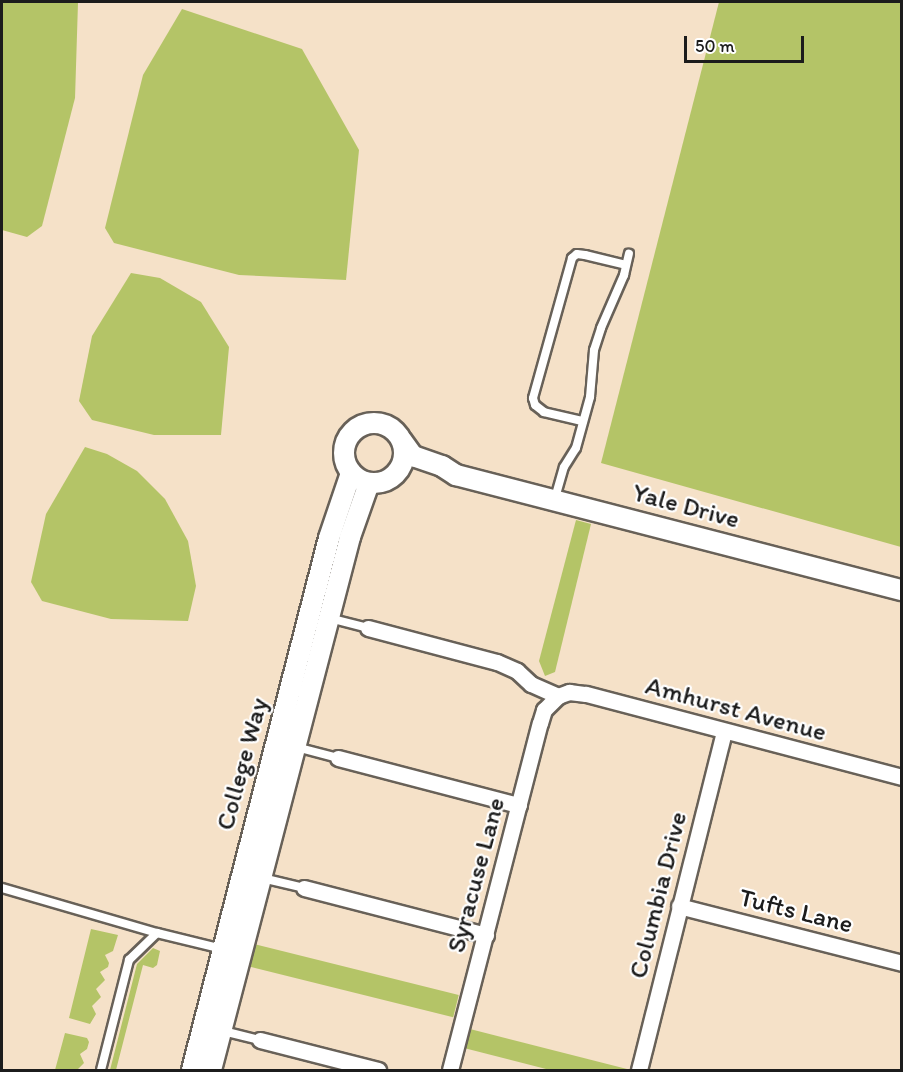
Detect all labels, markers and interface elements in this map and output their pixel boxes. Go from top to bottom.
scale bar [687,24,807,62]
text: 50 m [695,35,735,57]
street label: Yale Drive [628,477,744,535]
street label: Amhurst Avenue [643,670,829,748]
street label: College Way [209,694,275,834]
street label: Syracuse Lane [440,794,512,956]
street label: Columbia Drive [622,808,694,982]
street label: Tufts Lane [735,882,857,940]

